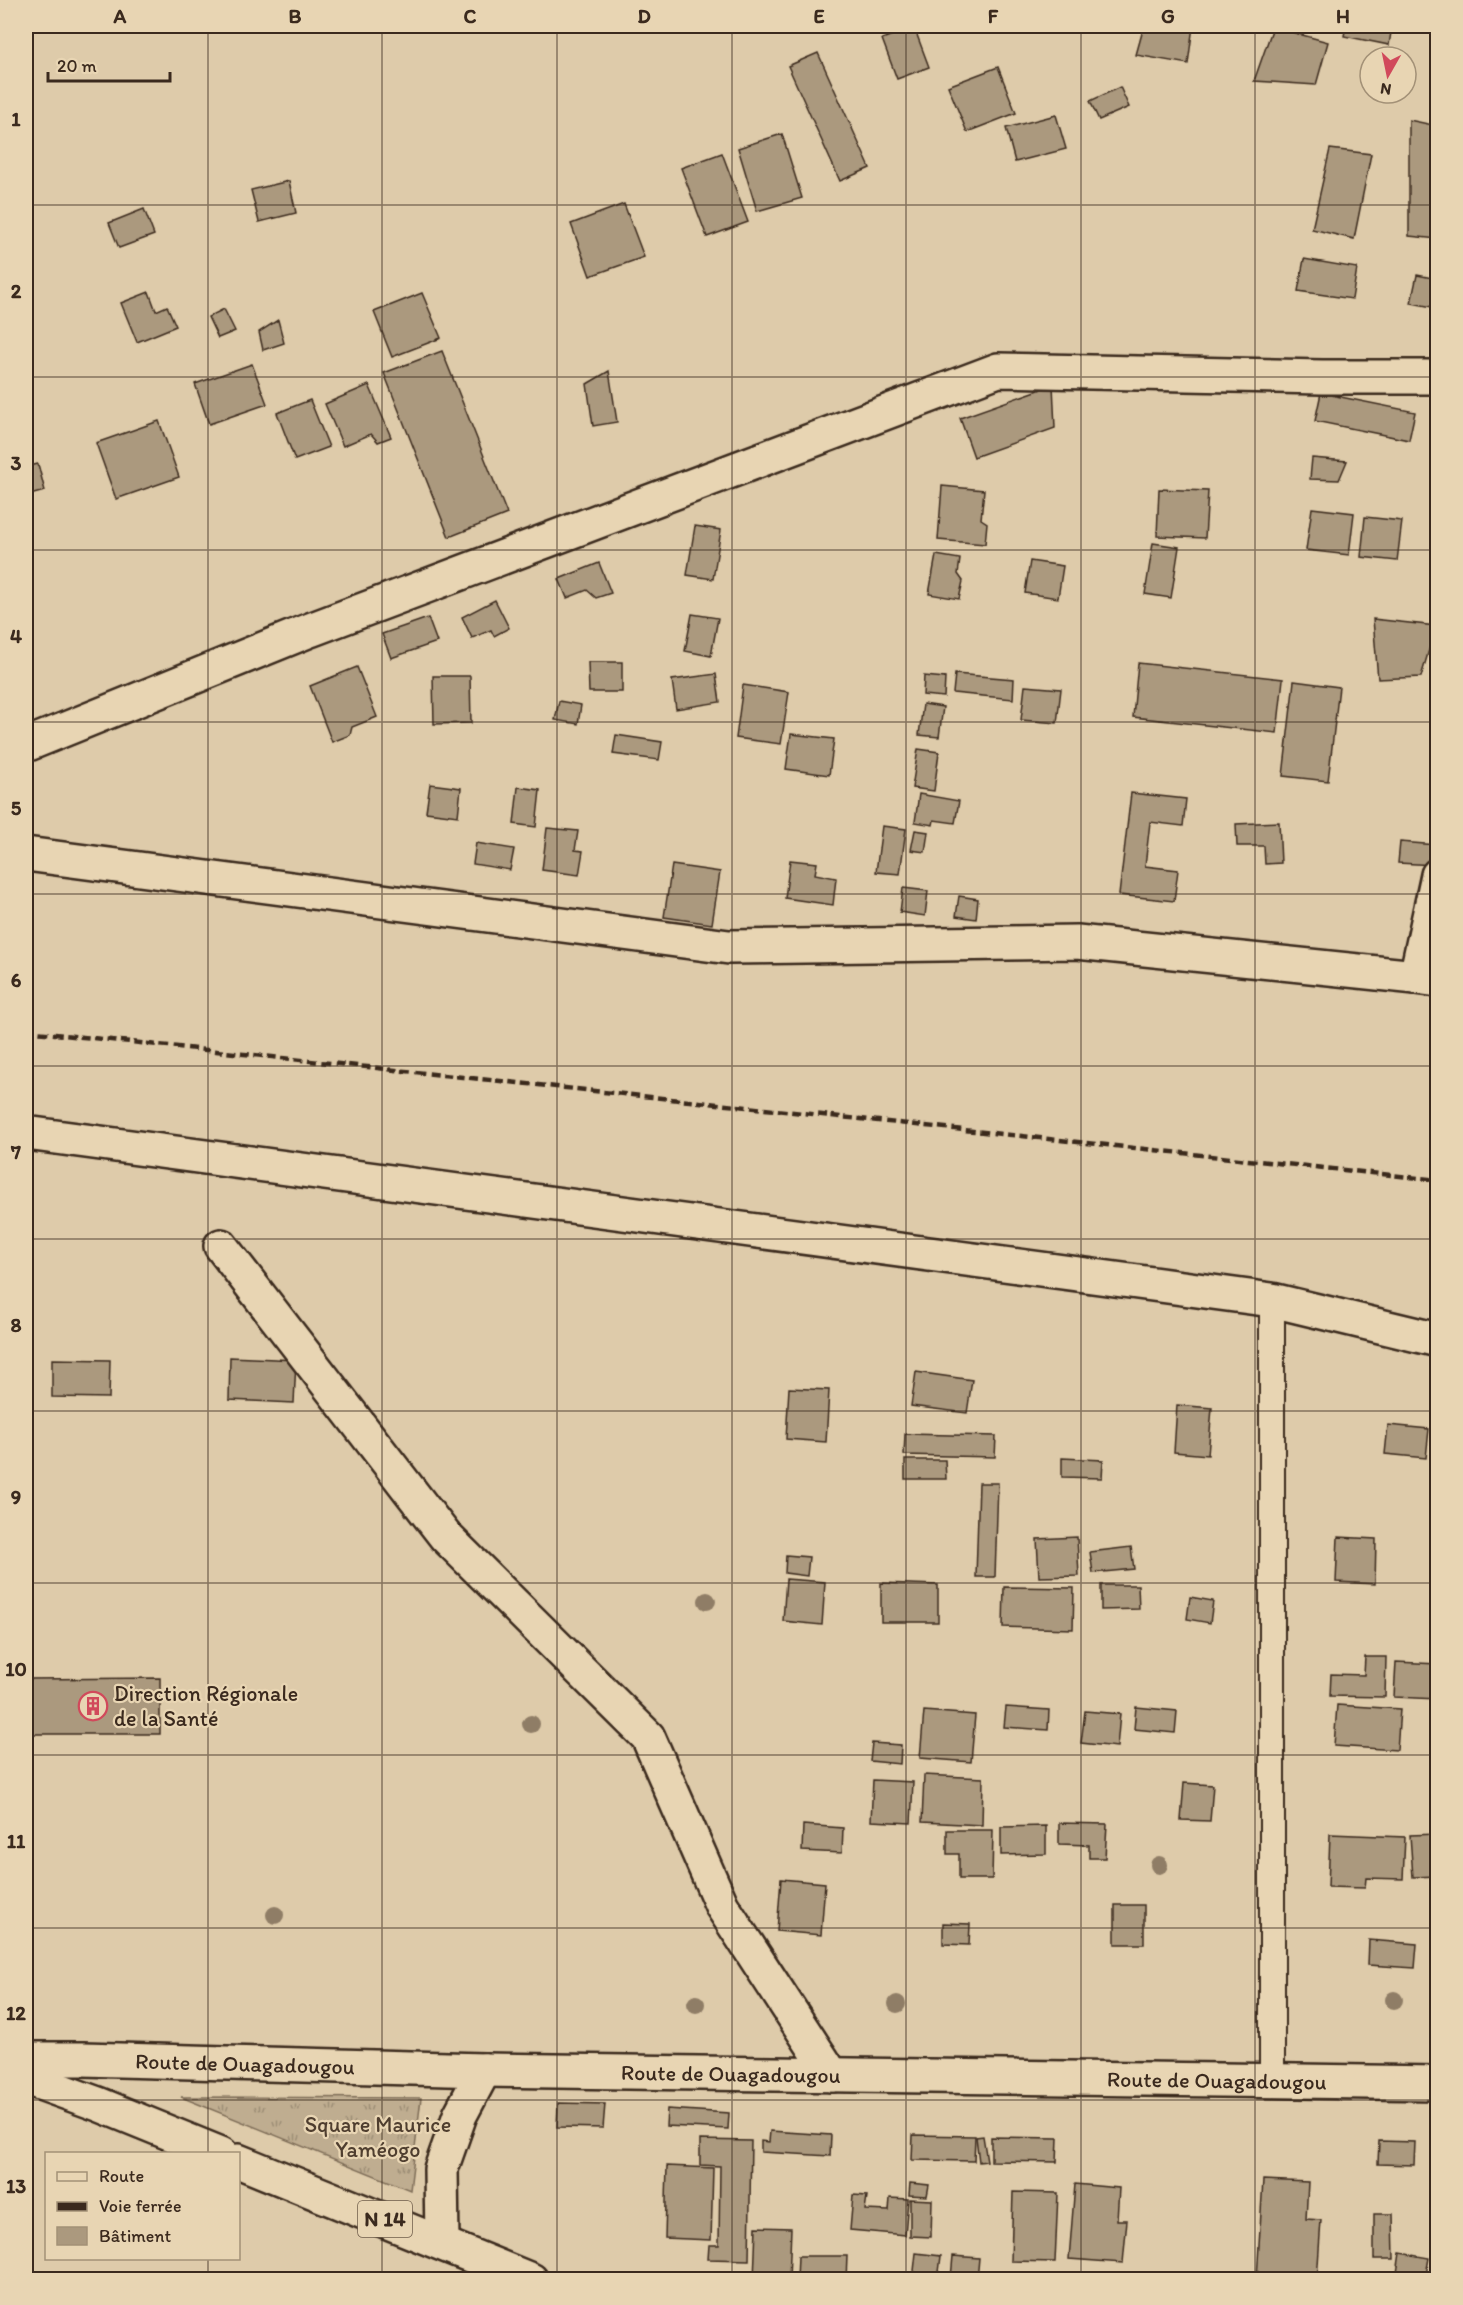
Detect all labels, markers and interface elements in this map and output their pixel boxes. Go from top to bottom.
text: A [113,4,127,28]
text: B [289,4,302,28]
text: C [464,4,477,28]
text: D [637,4,651,28]
text: E [813,4,825,28]
text: F [988,4,999,28]
text: G [1161,4,1175,28]
text: H [1336,4,1350,28]
scale bar [48,45,170,83]
north arrow [1358,45,1418,105]
text: 20 m [57,55,97,77]
text: N [1379,79,1393,100]
text: 1 [11,107,21,131]
text: 2 [11,279,22,303]
text: 3 [11,451,22,475]
text: 4 [10,624,22,648]
text: 5 [11,796,22,820]
text: 6 [11,968,22,992]
text: 7 [10,1140,21,1164]
text: 8 [11,1313,22,1337]
text: 9 [11,1485,21,1509]
text: 10 [5,1657,27,1681]
place label: Direction Régionale de la Santé [114,1680,298,1732]
building icon: Direction Régionale de la Santé [77,1690,109,1722]
text: 11 [7,1829,26,1853]
text: 12 [6,2001,26,2025]
street label: Route de Ouagadougou [135,2047,355,2080]
street label: Route de Ouagadougou [621,2059,841,2089]
street label: Route de Ouagadougou [1107,2065,1327,2095]
park label: Square Maurice Yaméogo [305,2111,451,2163]
legend [45,2152,240,2260]
text: Route [99,2165,144,2187]
text: 13 [6,2174,26,2198]
text: Voie ferrée [99,2195,181,2217]
road number: N 14 [358,2201,412,2237]
text: Bâtiment [99,2225,172,2247]

